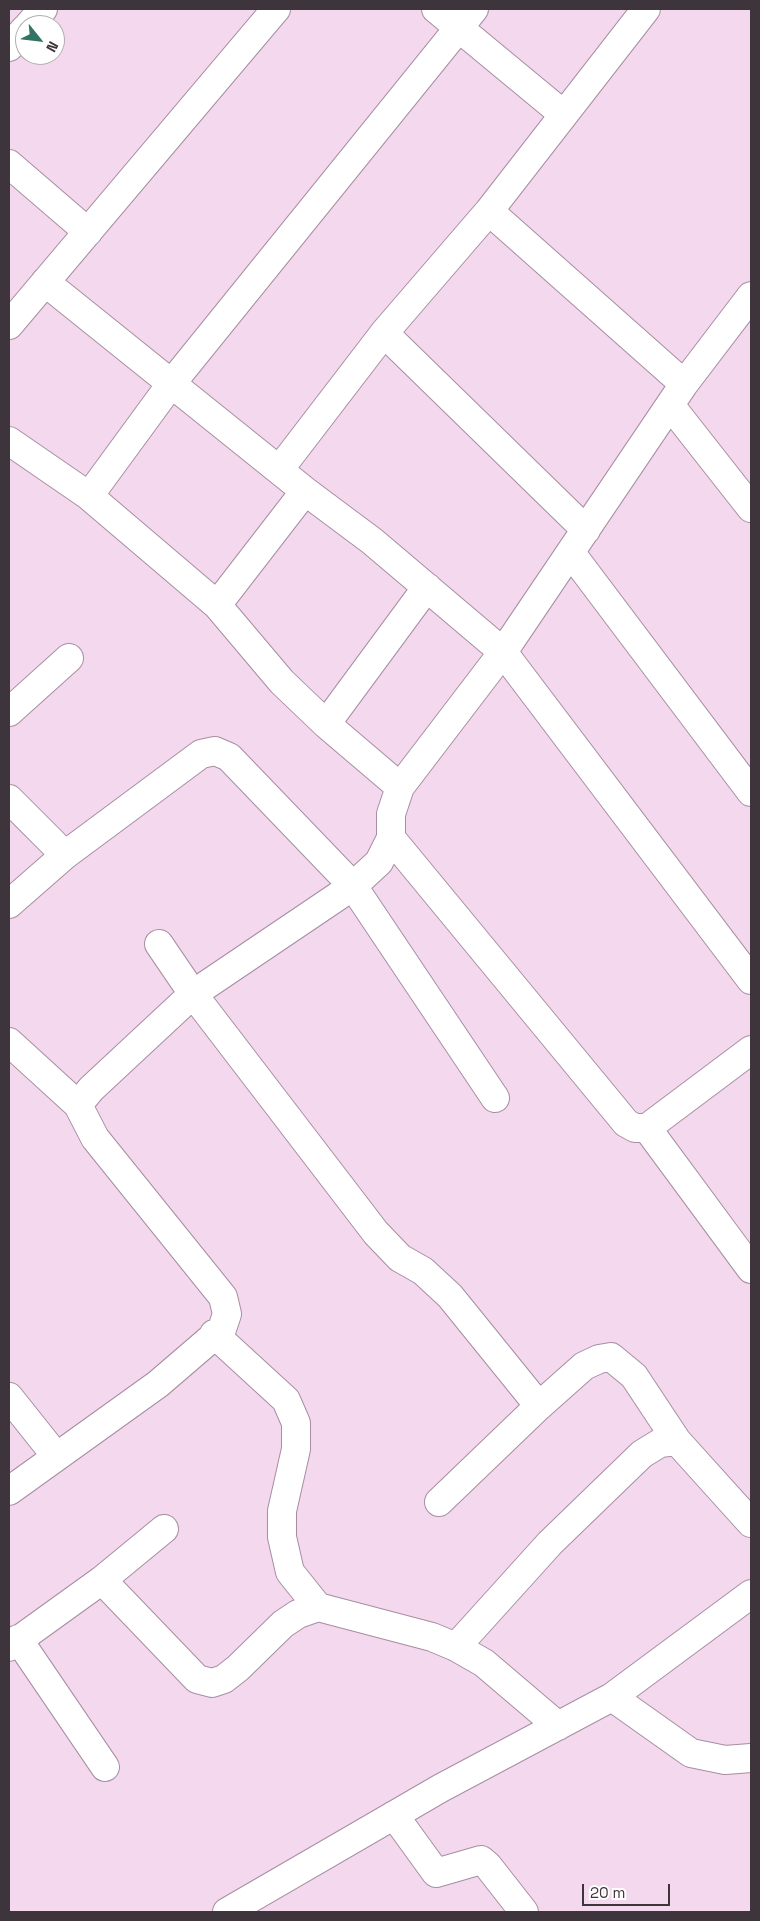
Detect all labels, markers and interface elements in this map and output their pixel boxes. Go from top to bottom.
north arrow [15,15,65,65]
text: N [42,38,62,55]
scale bar [585,1874,672,1906]
text: 20 m [590,1883,625,1902]

